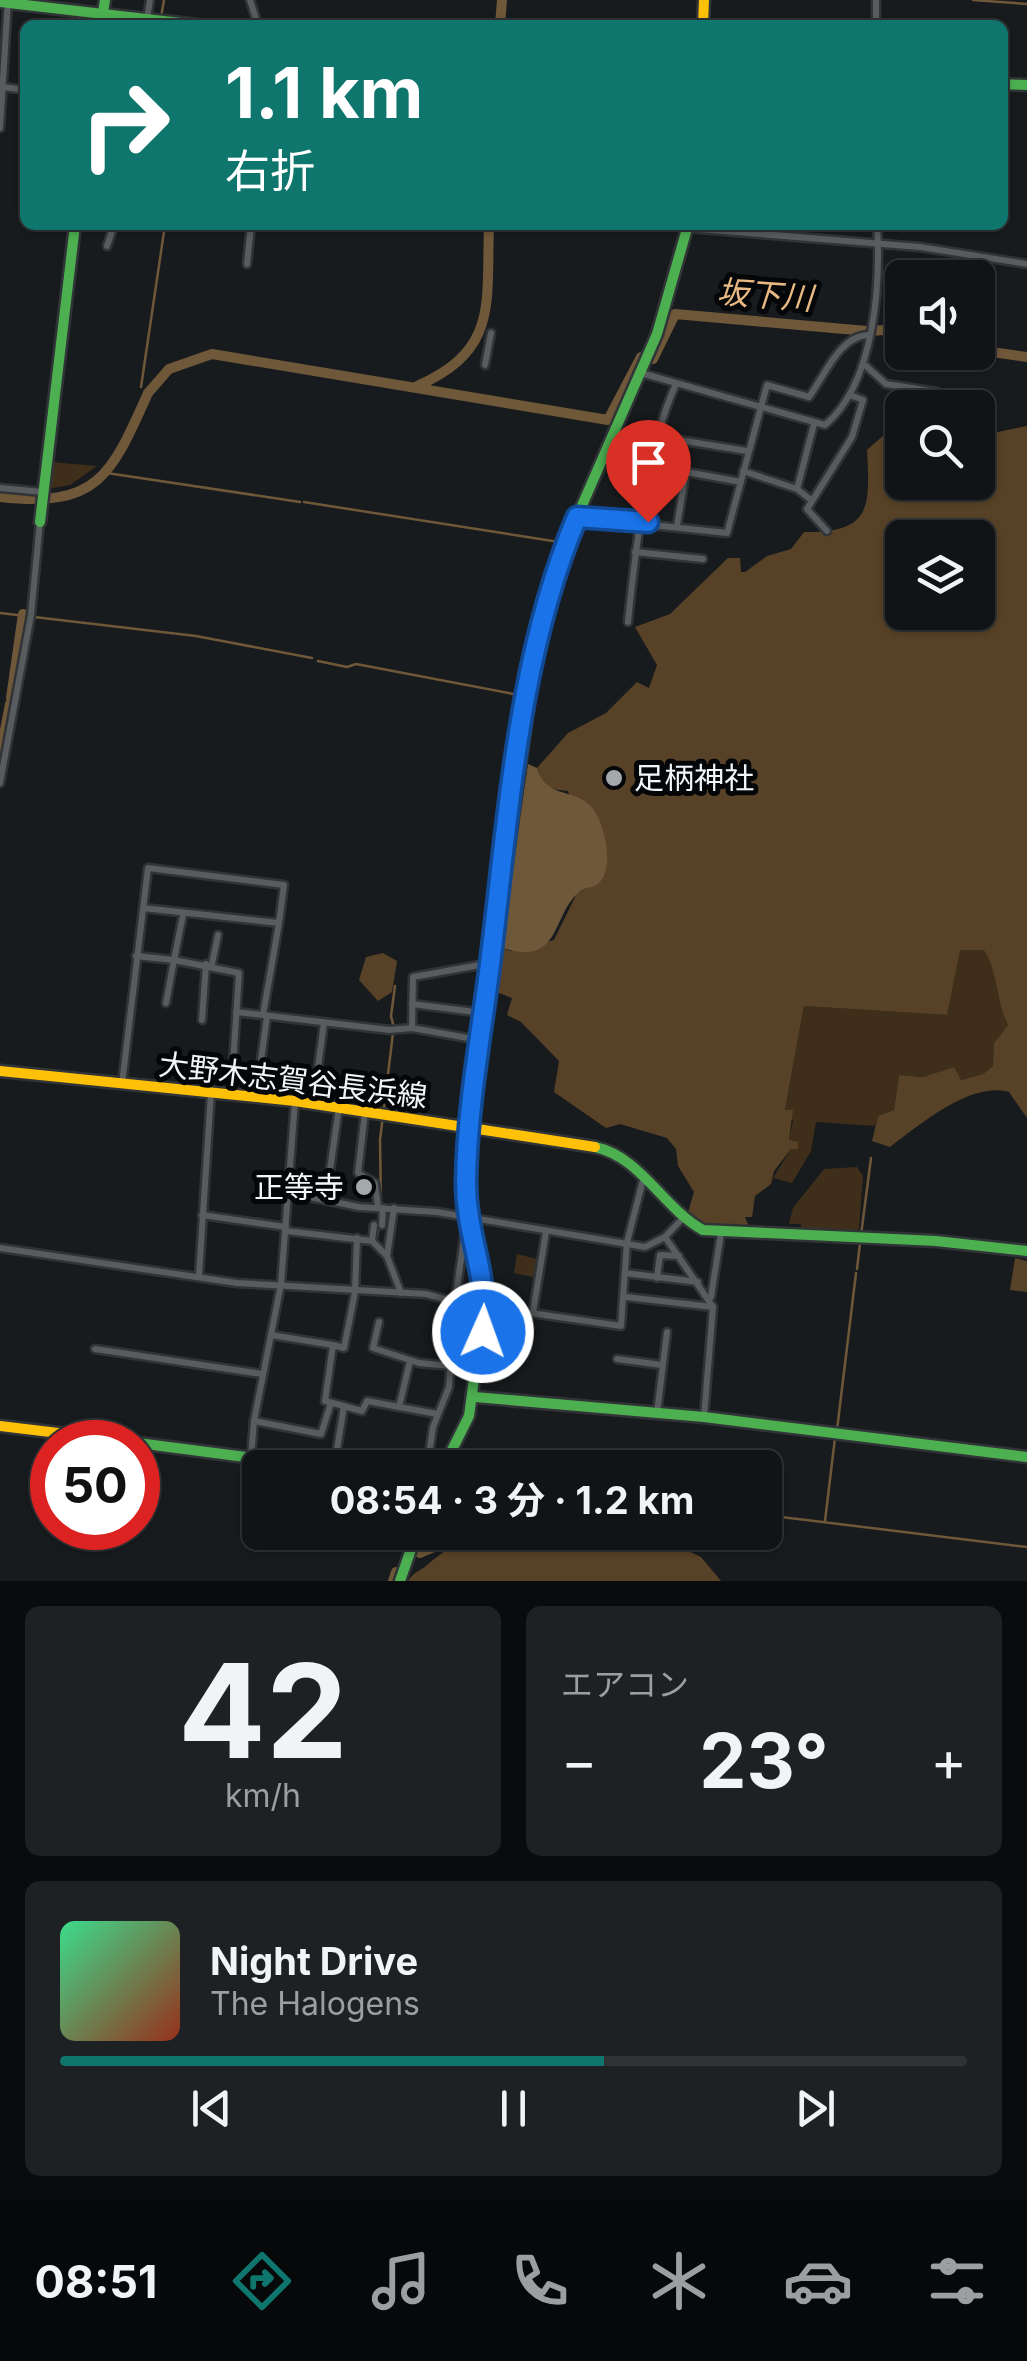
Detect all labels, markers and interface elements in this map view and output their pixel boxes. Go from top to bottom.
text: 1.1 km [225,50,423,135]
icon: right [60,60,190,190]
text: 右折 [225,143,315,198]
map controls [885,260,995,630]
button: sound [885,260,995,370]
water label: 坂下川 [716,272,817,318]
button: search [885,390,995,500]
pin [606,420,691,523]
icon: arrive [621,435,676,490]
button: layers [885,520,995,630]
place label: 足柄神社 [634,760,754,796]
marker: 足柄神社 [603,767,625,789]
street label: 大野木志賀谷長浜線 [157,1046,429,1114]
place label: 正等寺 [254,1169,344,1205]
marker: 正等寺 [353,1176,375,1198]
position arrow [431,1280,535,1384]
speed limit sign: 50 [30,1420,160,1550]
text: 08:54 · 3 分 · 1.2 km [330,1477,694,1523]
text: 42 [178,1632,348,1789]
text: エアコン [561,1665,689,1704]
text: 23° [699,1715,829,1806]
text: − [561,1728,597,1794]
text: + [931,1728,967,1794]
text: km/h [225,1776,301,1815]
text: Night Drive [210,1938,418,1984]
text: The Halogens [210,1984,420,2023]
icon: previous [184,2081,239,2136]
icon: pause [486,2081,541,2136]
icon: next [788,2081,843,2136]
icon: directions [227,2246,297,2316]
icon: music [366,2246,436,2316]
icon: phone [505,2246,575,2316]
icon: climate [644,2246,714,2316]
icon: car [783,2246,853,2316]
icon: filters [922,2246,992,2316]
text: 08:51 [35,2254,157,2309]

